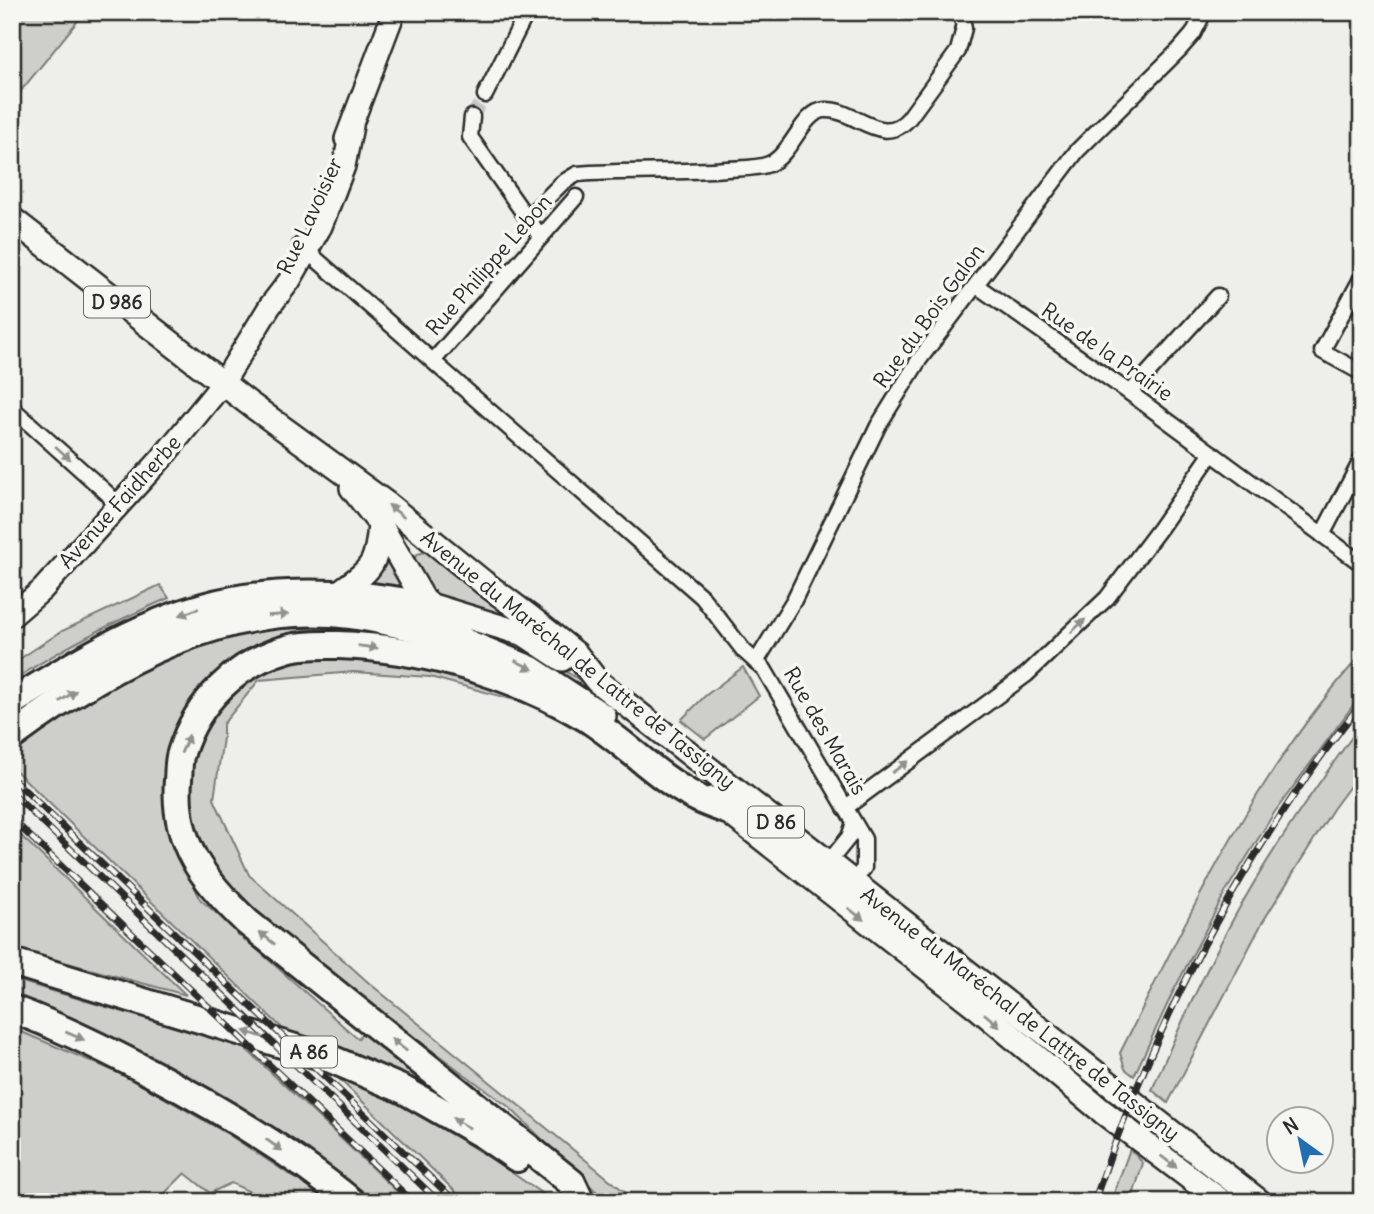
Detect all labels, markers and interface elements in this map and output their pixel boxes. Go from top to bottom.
street label: Rue Lavoisier [271,153,349,279]
street label: Rue Philippe Lebon [420,188,557,341]
street label: Rue du Bois Galon [867,238,990,393]
road number: D 986 [84,286,150,318]
street label: Rue de la Prairie [1036,296,1178,407]
street label: Avenue Faidherbe [53,429,187,574]
one-way arrow [54,445,71,461]
one-way arrow [387,504,404,519]
street label: Avenue du Maréchal de Lattre de Tassigny [415,524,741,795]
one-way arrow [179,607,200,618]
one-way arrow [267,609,289,620]
one-way arrow [1069,618,1086,634]
one-way arrow [358,642,380,653]
one-way arrow [514,660,534,671]
street label: Rue des Marais [778,662,873,800]
one-way arrow [58,690,78,703]
one-way arrow [180,733,191,754]
one-way arrow [891,761,909,775]
road number: D 86 [748,806,804,838]
street label: Avenue du Maréchal de Lattre de Tassigny [855,881,1185,1147]
one-way arrow [847,906,865,921]
one-way arrow [258,931,275,946]
one-way arrow [983,1012,1001,1028]
one-way arrow [242,1029,263,1039]
one-way arrow [65,1030,86,1041]
road number: A 86 [281,1036,337,1068]
one-way arrow [391,1037,409,1052]
north arrow [1266,1106,1336,1176]
text: N [1279,1112,1303,1139]
one-way arrow [452,1117,471,1129]
one-way arrow [265,1138,283,1152]
one-way arrow [1160,1155,1179,1169]

